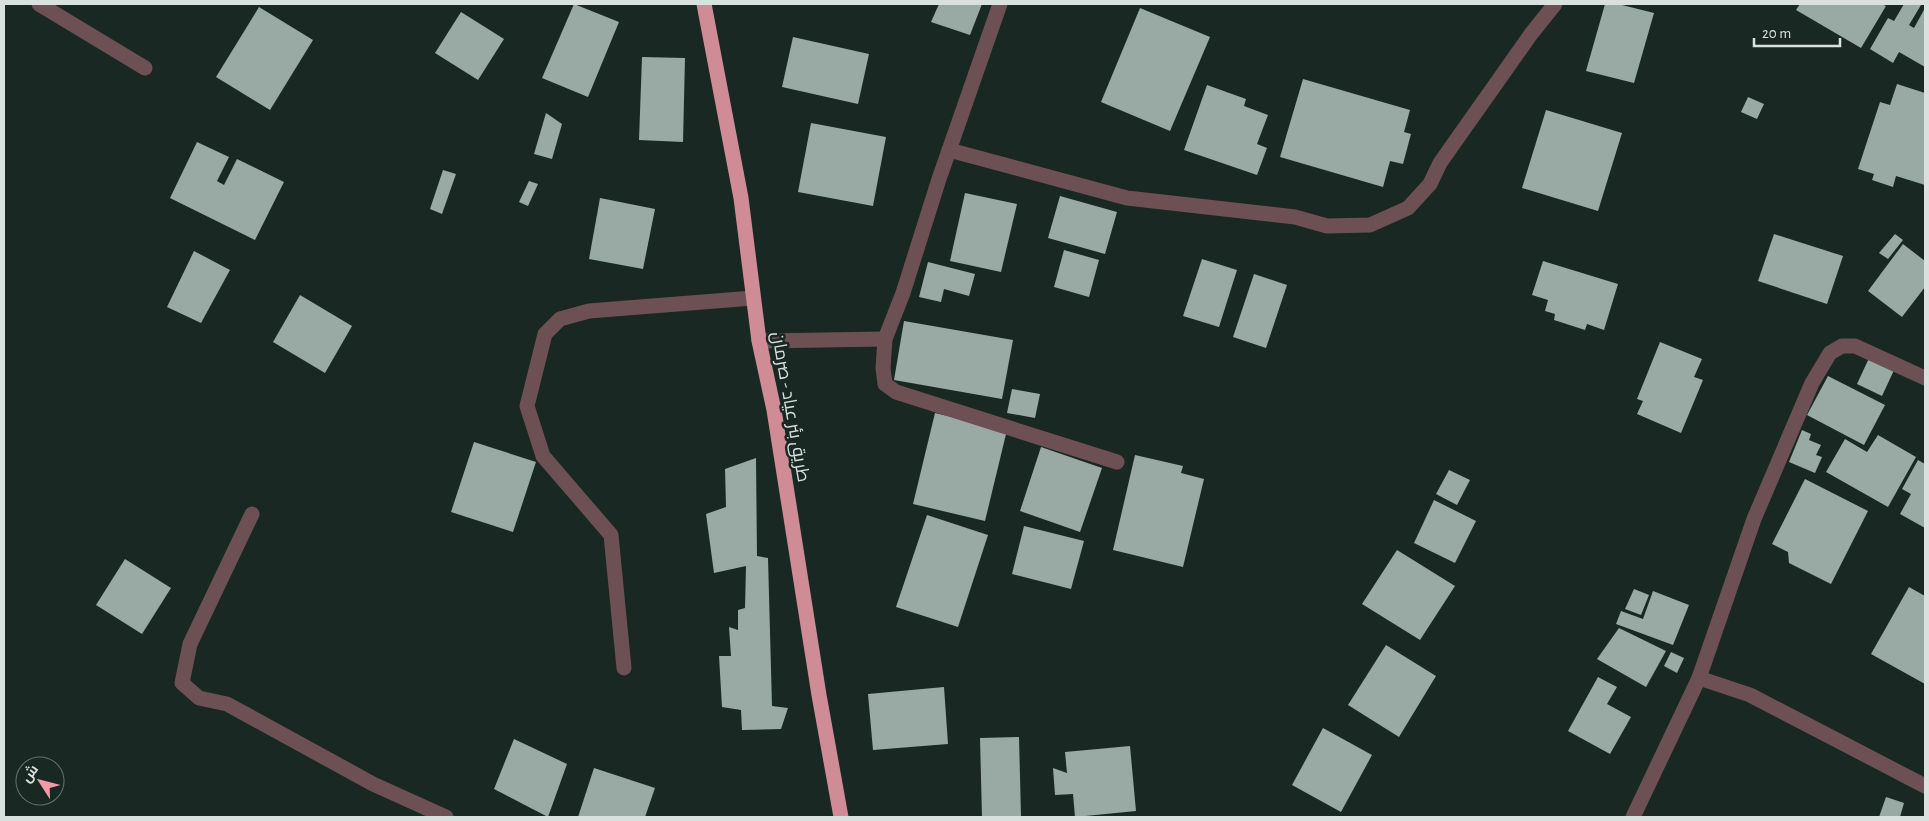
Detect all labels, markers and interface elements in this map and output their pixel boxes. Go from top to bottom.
scale bar [1754,15,1840,47]
text: 20 m [1762,26,1791,41]
street label: طريق بئر عياد - صرمان [766,330,812,484]
north arrow [15,756,65,806]
text: ش [18,761,42,786]

